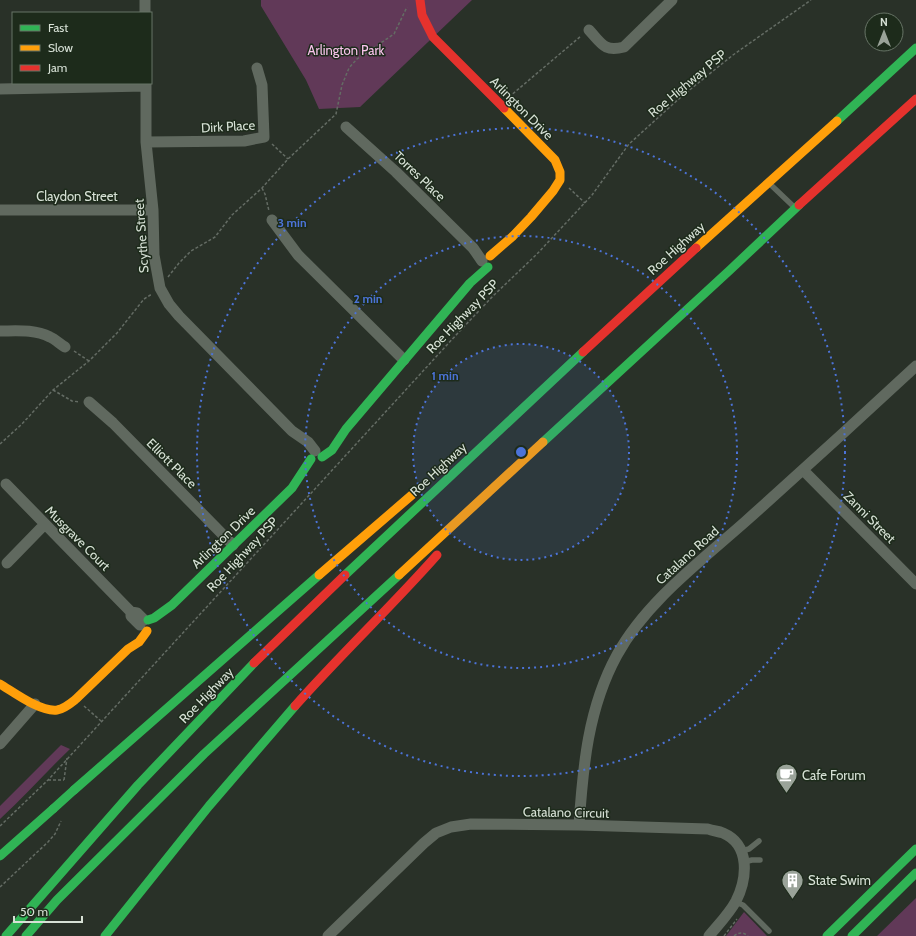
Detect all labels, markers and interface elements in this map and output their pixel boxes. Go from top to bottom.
legend [12,12,152,84]
north arrow [864,12,904,52]
text: N [880,15,888,29]
text: Fast [48,20,68,35]
text: Slow [48,40,73,55]
park label: Arlington Park [308,42,385,58]
street label: Roe Highway PSP [645,45,730,120]
text: Jam [47,60,67,75]
street label: Arlington Drive [487,73,557,143]
street label: Dirk Place [201,117,256,135]
street label: Torres Place [391,148,449,205]
street label: Claydon Street [36,188,118,204]
street label: Scythe Street [130,198,152,274]
text: 3 min [277,215,307,230]
street label: Roe Highway [644,218,708,278]
street label: Roe Highway PSP [423,275,502,356]
text: 2 min [354,291,382,306]
text: 1 min [431,368,459,383]
street label: Elliott Place [144,435,201,492]
street label: Roe Highway [406,438,470,499]
centre of rings [514,445,528,459]
street label: Zanni Street [841,488,900,547]
street label: Musgrave Court [42,502,114,574]
street label: Arlington Drive [188,502,258,571]
street label: Roe Highway PSP [203,513,281,595]
street label: Catalano Road [652,522,722,588]
street label: Roe Highway [175,663,237,726]
cafe icon: Cafe Forum [774,762,800,795]
place label: Cafe Forum [802,767,866,783]
street label: Catalano Circuit [523,803,610,821]
building icon: State Swim [779,867,805,900]
place label: State Swim [808,872,871,888]
scale bar [14,898,82,924]
text: 50 m [20,904,48,919]

